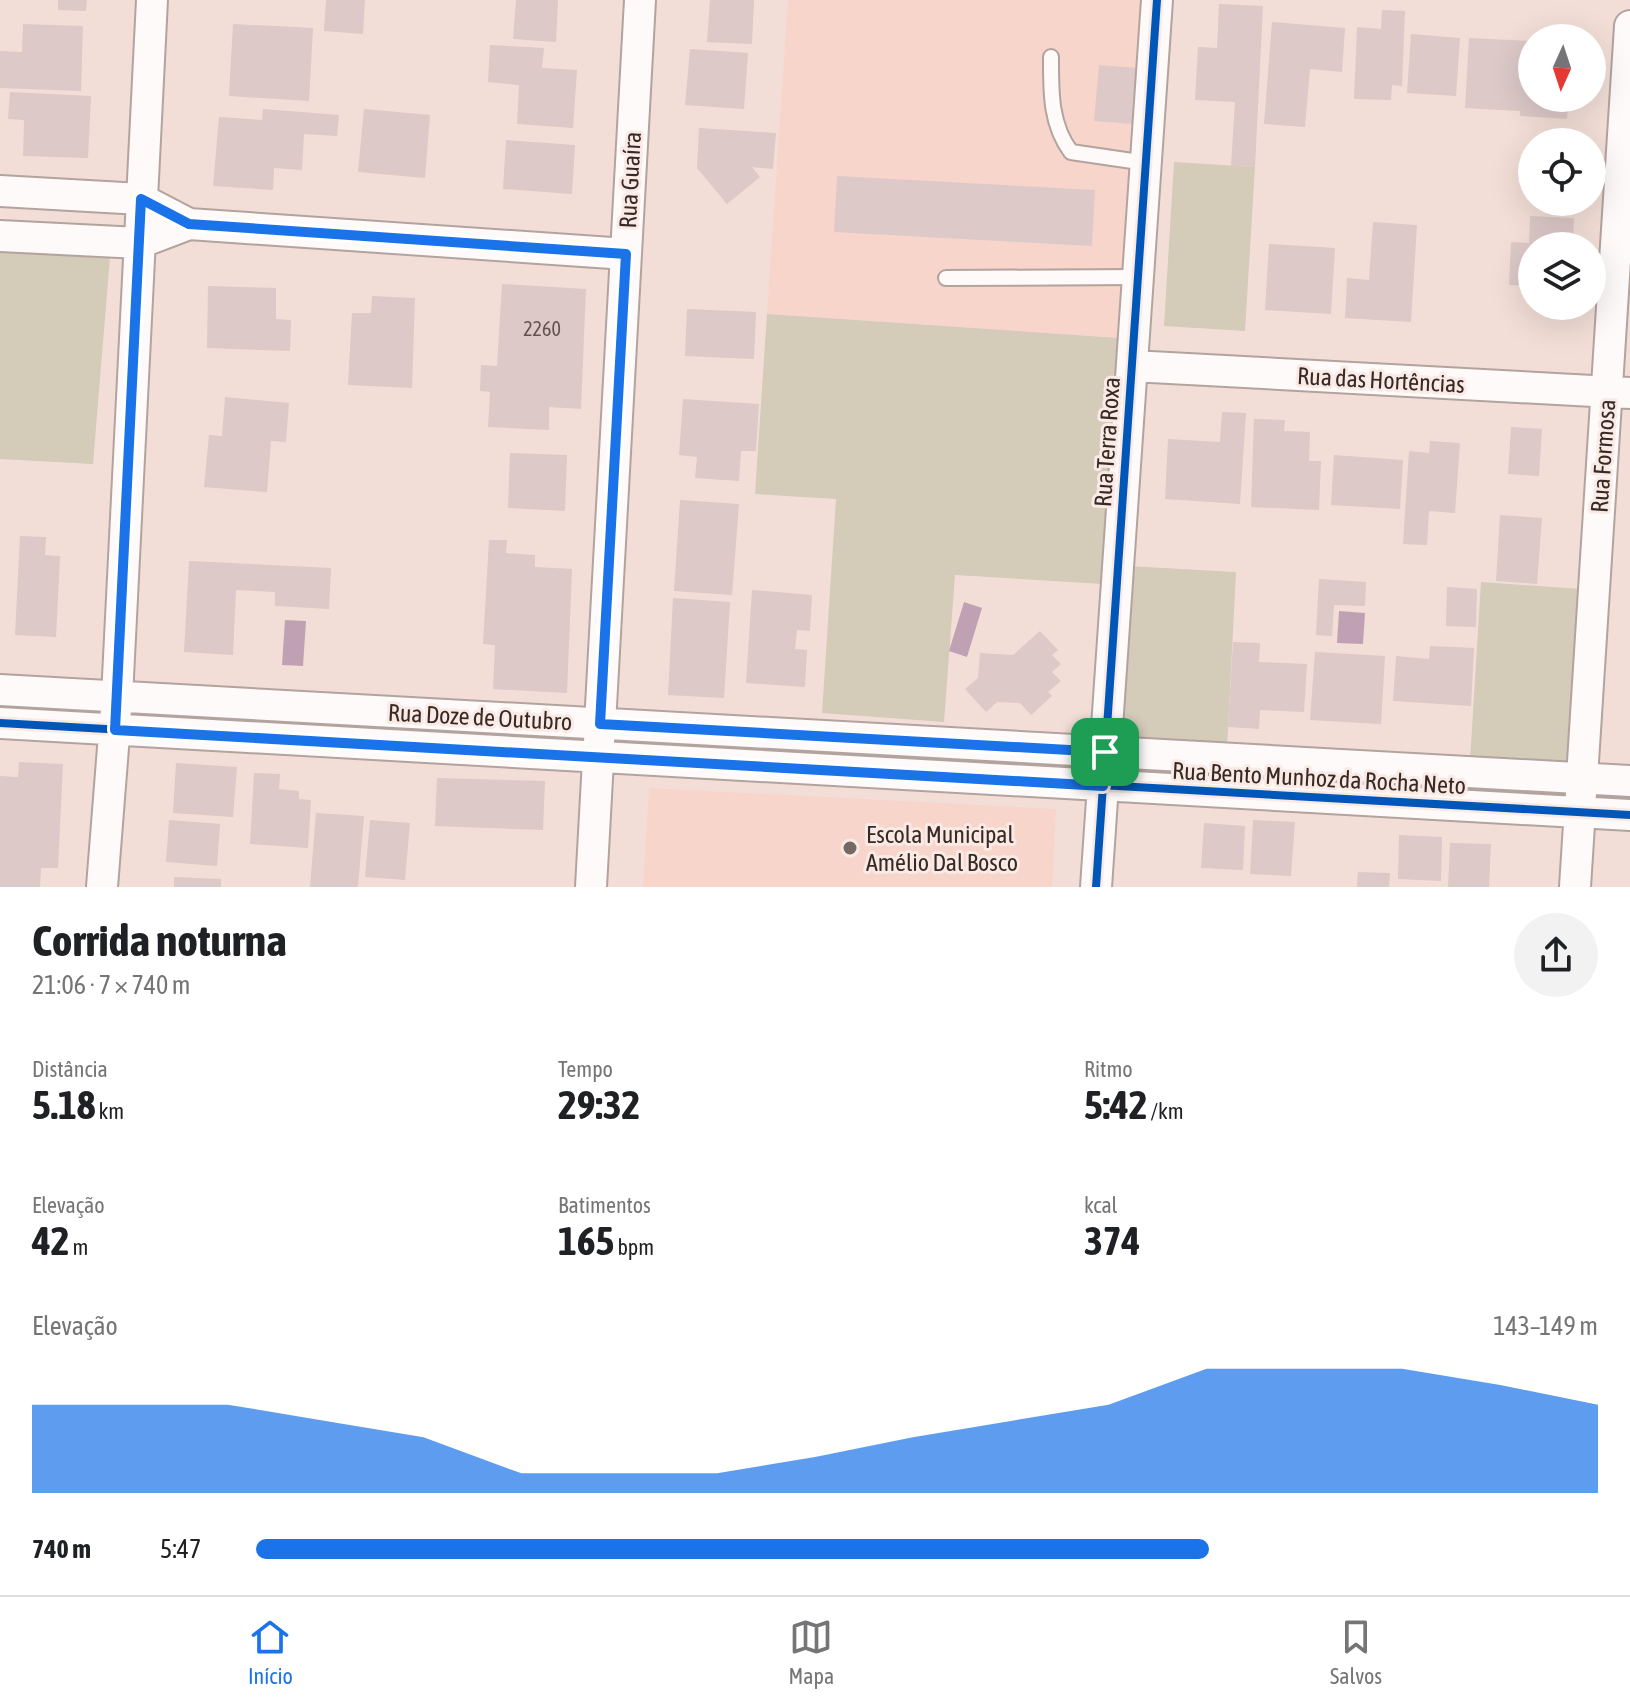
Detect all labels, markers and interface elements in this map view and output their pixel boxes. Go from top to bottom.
north arrow [1518,24,1606,112]
map controls [1518,24,1606,320]
button: locate [1518,128,1606,216]
street label: Rua Guaíra [614,131,646,229]
button: layers [1518,232,1606,320]
house number: 2260 [523,317,561,340]
street label: Rua das Hortências [1297,362,1465,398]
street label: Rua Terra Roxa [1089,376,1125,508]
street label: Rua Formosa [1586,398,1620,514]
street label: Rua Doze de Outubro [387,699,573,735]
pin [1071,718,1139,786]
icon: arrive [1083,730,1127,774]
street label: Rua Bento Munhoz da Rocha Neto [1171,757,1467,799]
place label: Escola Municipal Amélio Dal Bosco [866,821,1018,876]
marker: Escola Municipal Amélio Dal Bosco [841,839,859,857]
button: share [1514,913,1598,997]
text: Corrida noturna [32,915,287,965]
text: 21:06 · 7 × 740 m [32,970,191,1000]
text: Distância [32,1056,108,1082]
text: Tempo [558,1056,613,1082]
text: Ritmo [1084,1056,1133,1082]
text: 5.18 [32,1082,96,1127]
text: 29:32 [558,1082,640,1127]
text: 5:42 [1084,1082,1148,1127]
text: km [96,1098,124,1124]
text: /km [1148,1098,1184,1124]
text: Elevação [32,1192,105,1218]
text: Batimentos [558,1192,651,1218]
text: kcal [1084,1192,1117,1218]
text: 42 [32,1218,70,1263]
text: 165 [558,1218,614,1263]
text: 374 [1084,1218,1140,1263]
text: m [70,1234,88,1260]
text: bpm [614,1234,654,1260]
text: Elevação [32,1311,118,1341]
text: 143–149 m [1493,1311,1598,1341]
text: 740 m [32,1534,91,1564]
text: 5:47 [160,1534,201,1564]
tab: Início [248,1615,293,1689]
tab: Mapa [789,1615,834,1689]
tab: Salvos [1330,1615,1382,1689]

